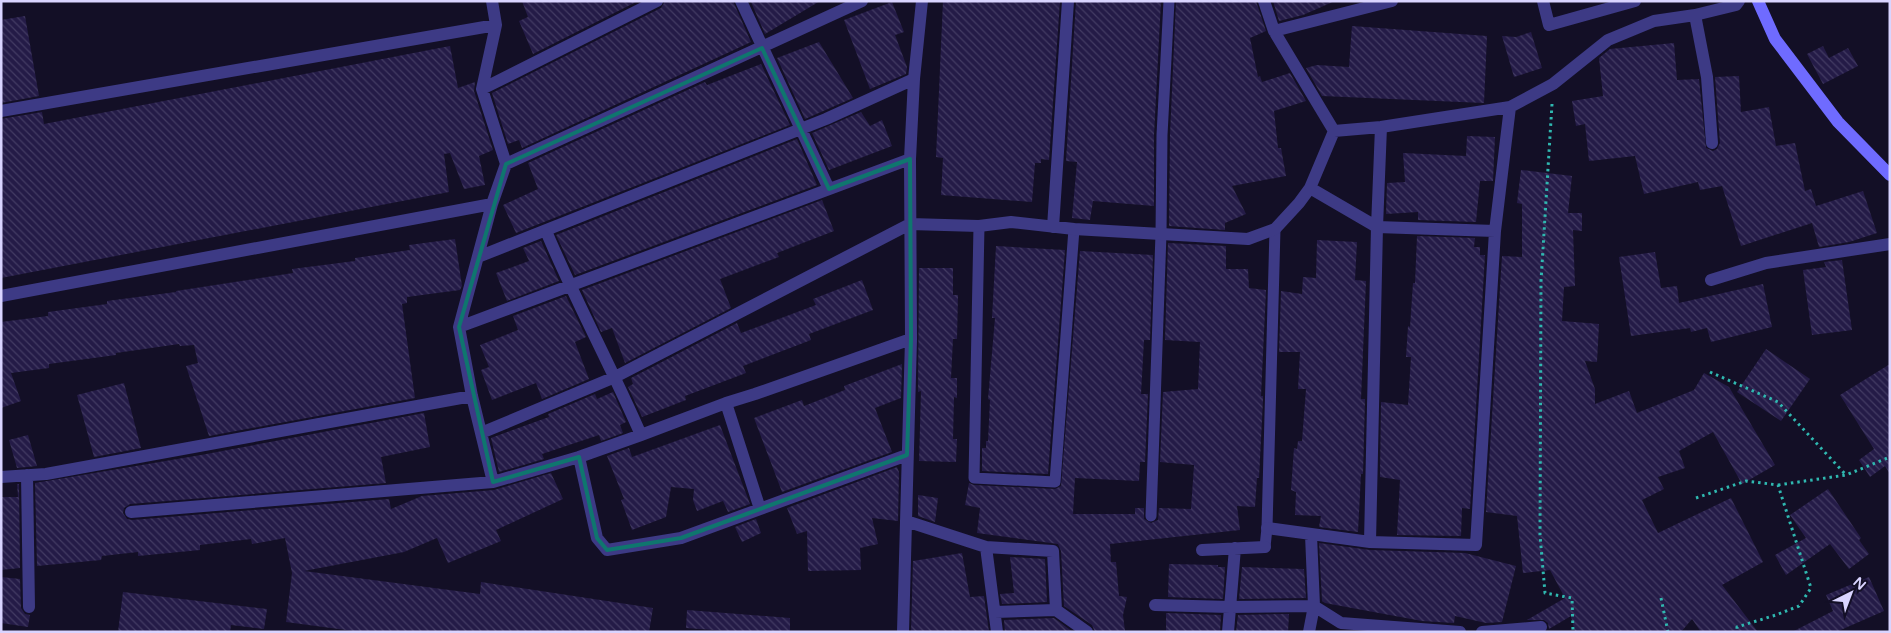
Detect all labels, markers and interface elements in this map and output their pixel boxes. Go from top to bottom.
north arrow [1826,568,1876,618]
text: N [1849,574,1869,594]

